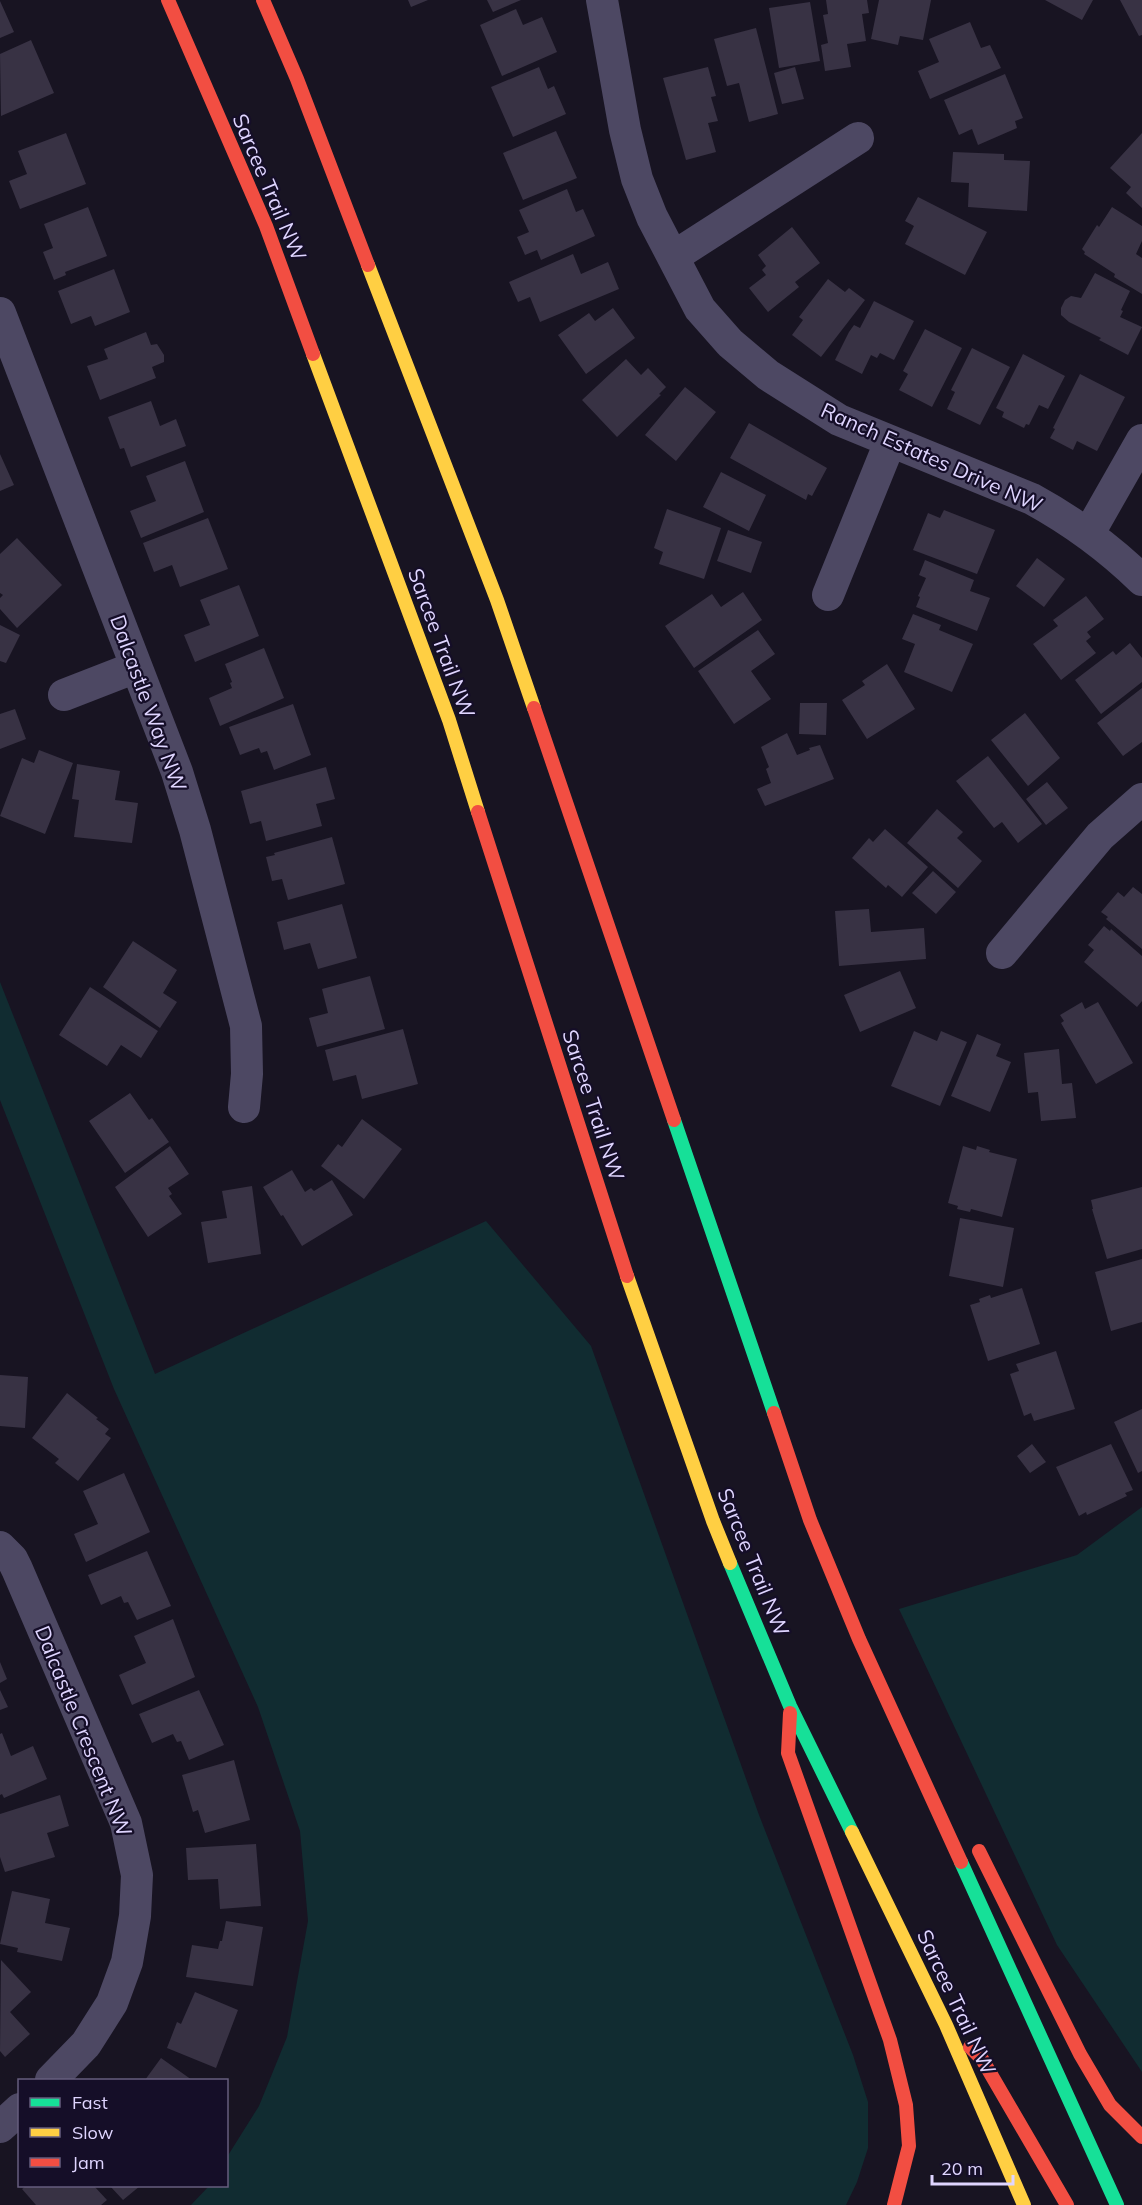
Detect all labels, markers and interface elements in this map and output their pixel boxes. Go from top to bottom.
street label: Sarcee Trail NW [227,109,313,265]
street label: Ranch Estates Drive NW [817,396,1047,518]
street label: Sarcee Trail NW [403,565,481,721]
street label: Dalcastle Way NW [105,611,193,795]
street label: Sarcee Trail NW [557,1026,631,1184]
street label: Sarcee Trail NW [712,1484,796,1640]
street label: Dalcastle Crescent NW [30,1622,138,1840]
street label: Sarcee Trail NW [912,1925,1002,2079]
legend [18,2079,228,2187]
text: Fast [72,2091,108,2114]
text: Slow [72,2121,114,2144]
scale bar [932,2148,1013,2186]
text: Jam [72,2151,105,2174]
text: 20 m [941,2157,983,2180]

